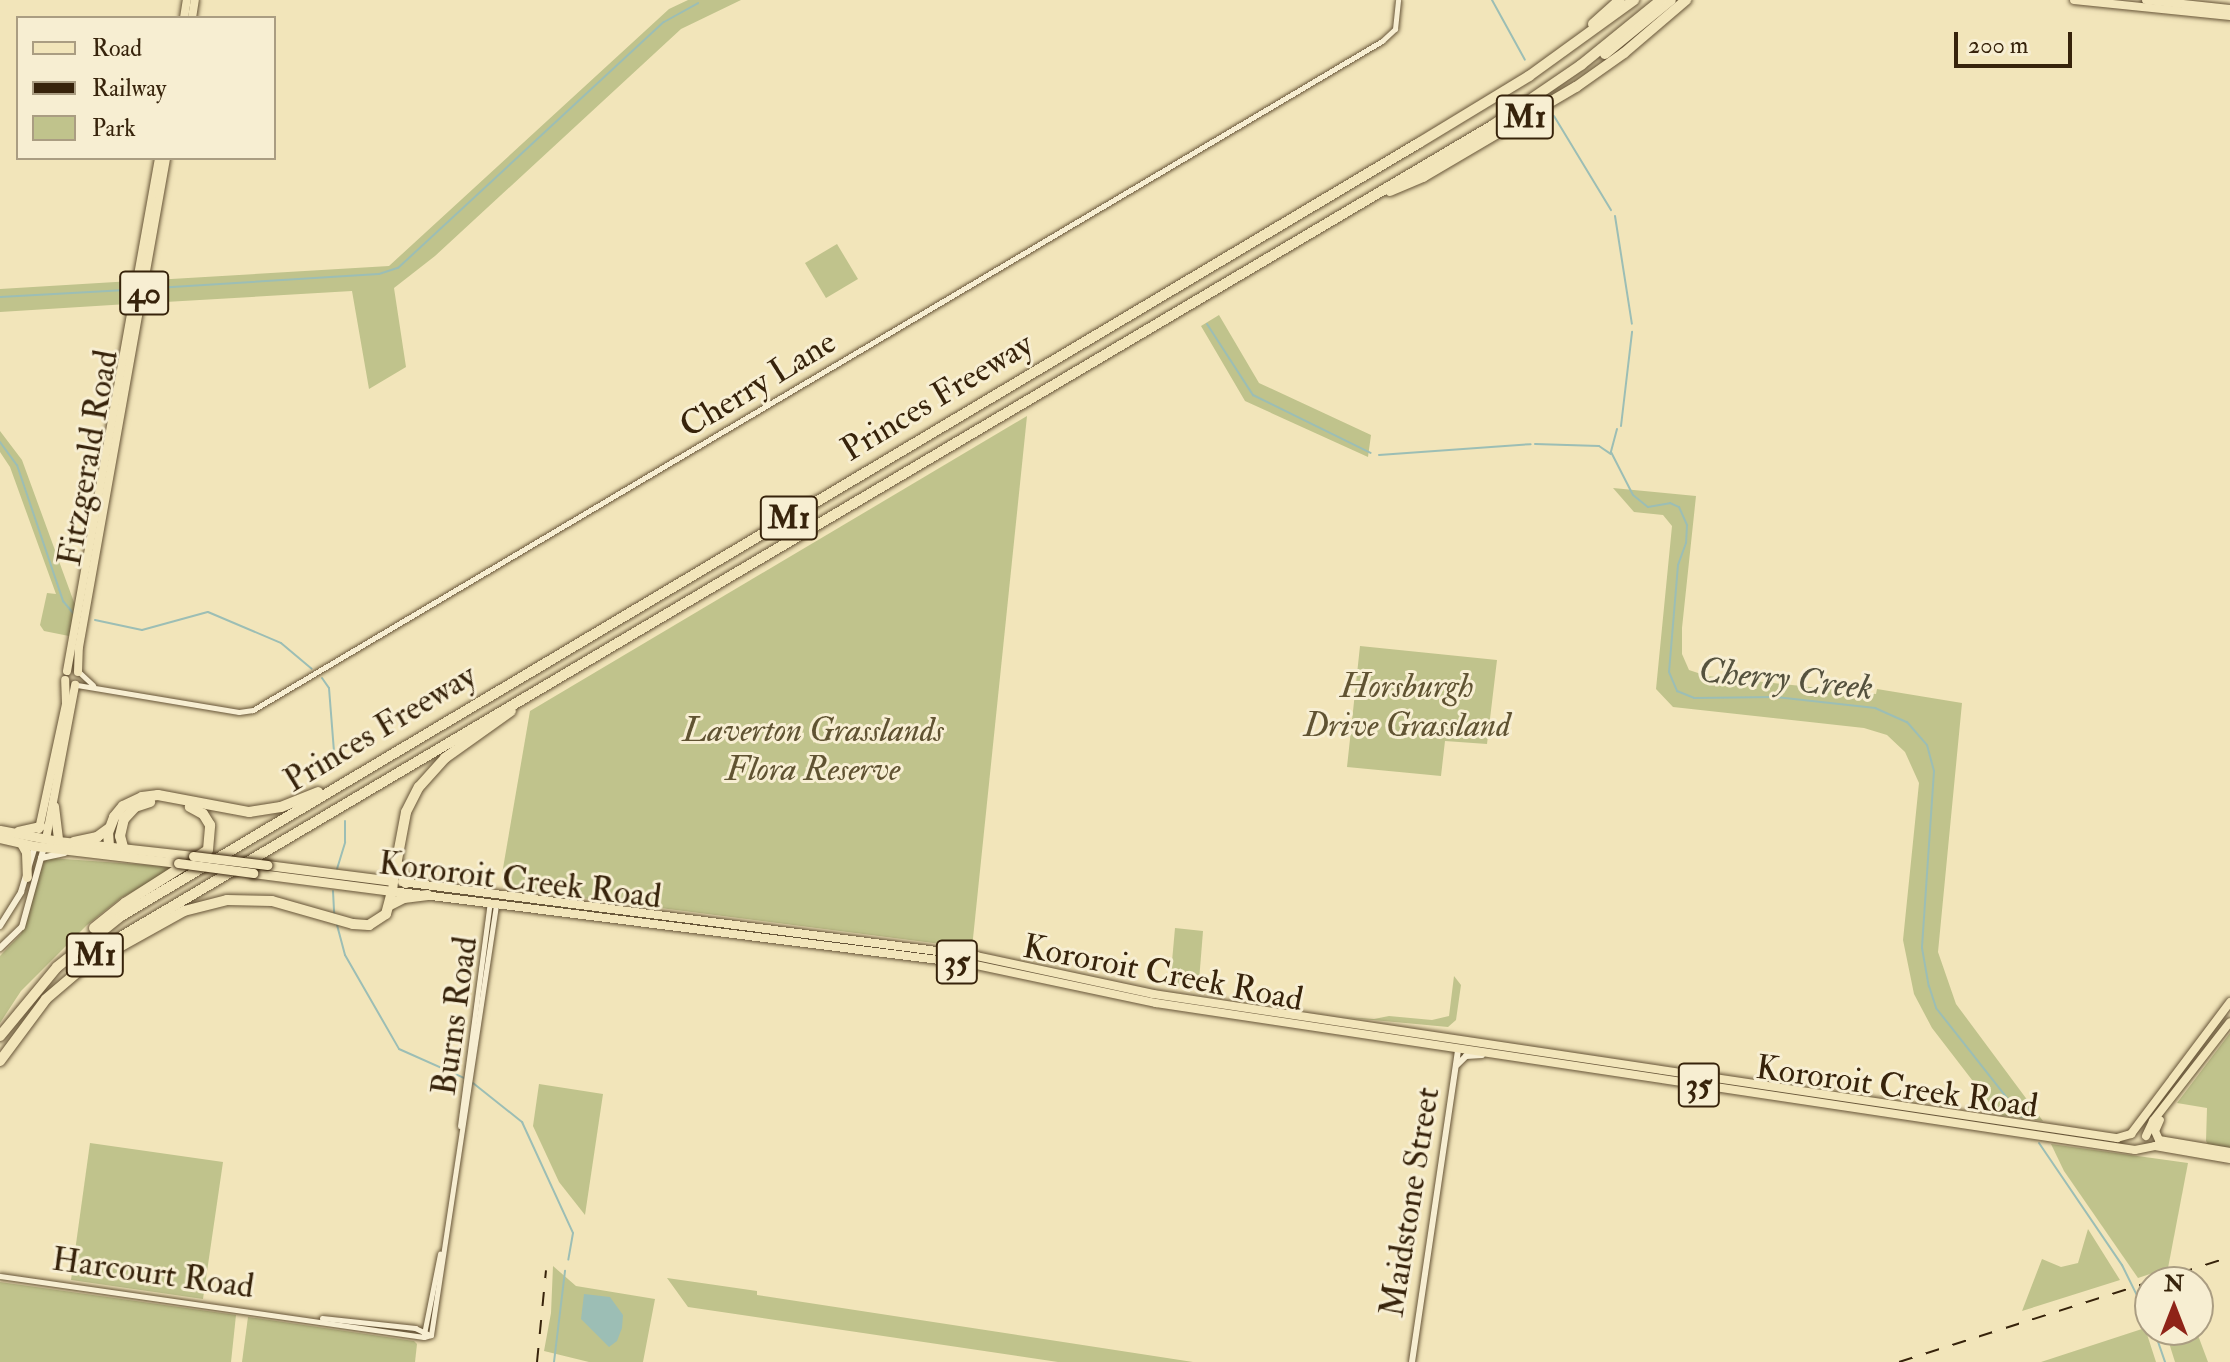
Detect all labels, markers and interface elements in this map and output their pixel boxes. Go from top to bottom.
legend [16,16,276,160]
scale bar [1958,16,2076,66]
text: 200 m [1968,30,2028,61]
text: Road [92,33,142,64]
text: Railway [92,73,166,104]
road number: M1 [1495,89,1555,145]
text: Park [92,113,136,144]
road number: 40 [118,265,170,321]
street label: Cherry Lane [673,322,843,446]
street label: Princes Freeway [834,324,1040,470]
street label: Fitzgerald Road [49,347,127,569]
road number: M1 [759,490,819,546]
water label: Cherry Creek [1696,648,1876,710]
street label: Princes Freeway [277,655,483,801]
park label: Horsburgh Drive Grassland [1304,666,1510,746]
park label: Laverton Grasslands Flora Reserve [682,710,944,790]
street label: Kororoit Creek Road [376,842,664,918]
street label: Kororoit Creek Road [1020,926,1306,1020]
road number: M1 [65,927,125,983]
street label: Burns Road [424,934,486,1098]
road number: 35 [935,934,979,990]
street label: Kororoit Creek Road [1753,1047,2041,1127]
road number: 35 [1677,1057,1721,1113]
street label: Maidstone Street [1372,1084,1448,1320]
street label: Harcourt Road [49,1239,257,1307]
north arrow [2134,1266,2214,1346]
text: N [2164,1270,2184,1298]

